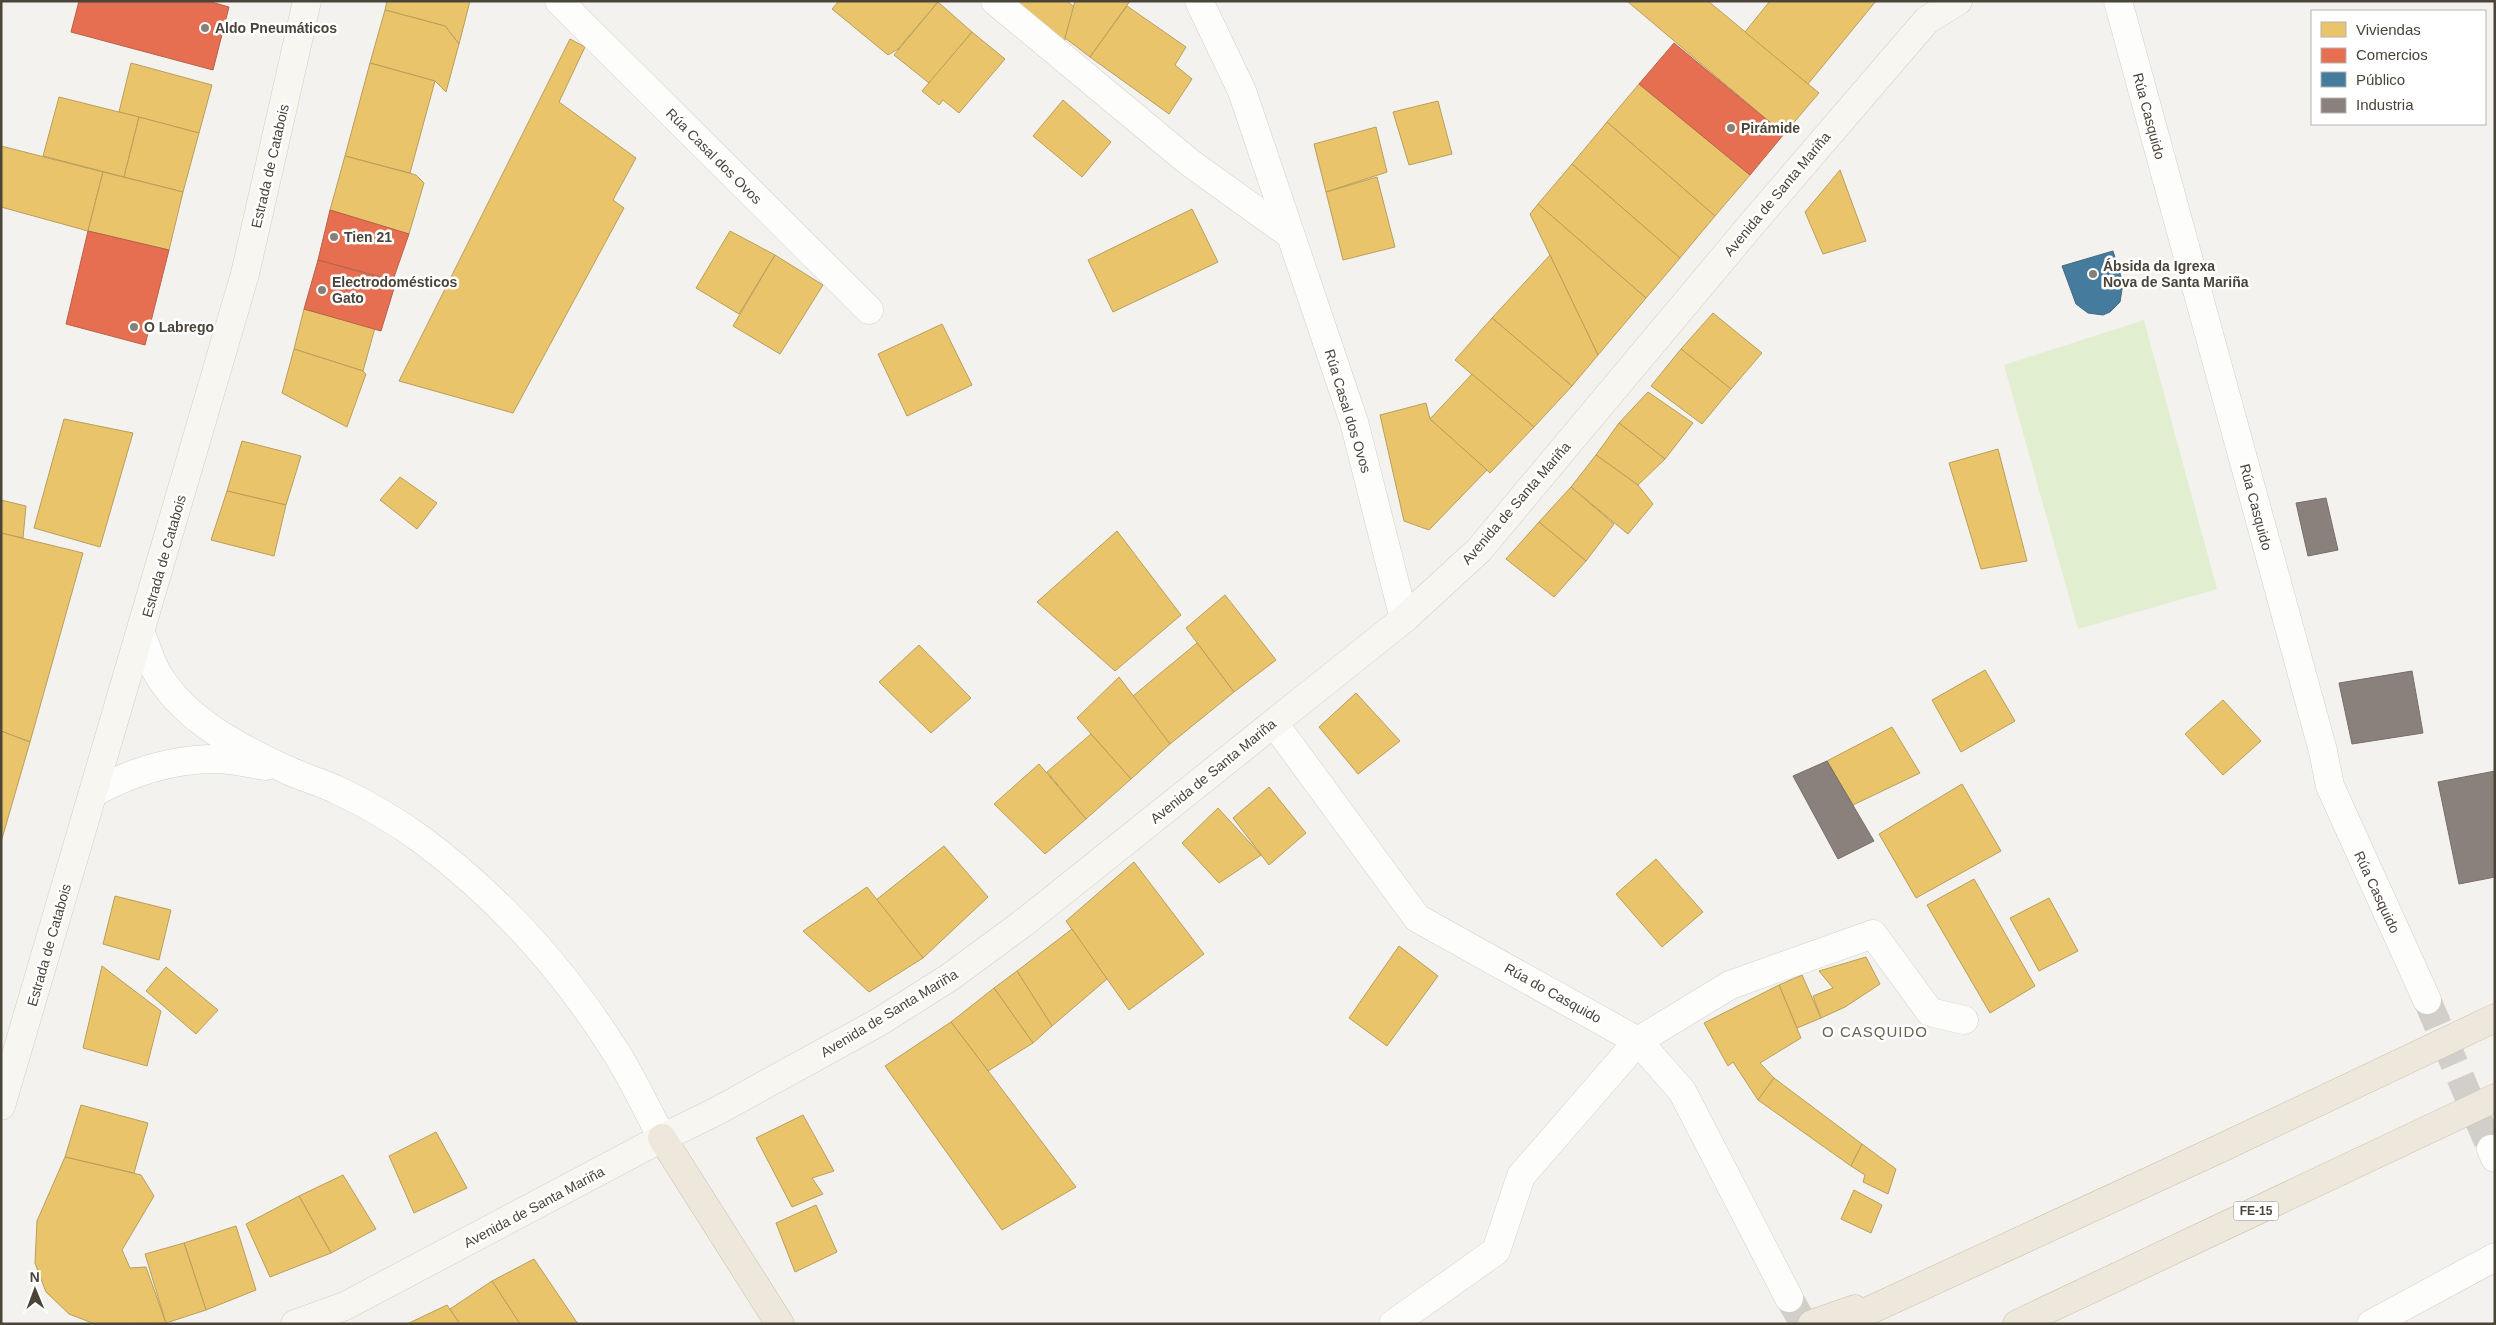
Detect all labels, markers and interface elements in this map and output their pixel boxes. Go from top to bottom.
legend [2311,10,2486,125]
place label: Aldo Pneumáticos [215,20,337,36]
text: Viviendas [2356,21,2421,38]
marker: Aldo Pneumáticos [199,22,211,34]
text: Comercios [2356,46,2428,63]
street label: Rúa Casquido [2130,71,2168,161]
text: Público [2356,71,2405,88]
text: Industria [2356,96,2414,113]
street label: Estrada de Catabois [248,102,292,230]
street label: Rúa Casal dos Ovos [663,105,765,207]
place label: Pirámide [1741,120,1800,136]
marker: Pirámide [1725,122,1737,134]
street label: Avenida de Santa Mariña [1720,129,1834,259]
place label: Tien 21 [344,229,392,245]
marker: Tien 21 [328,231,340,243]
place label: Ábsida da Igrexa Nova de Santa Mariña [2103,258,2249,290]
marker: Ábsida da Igrexa Nova de Santa Mariña [2087,268,2099,280]
place label: Electrodomésticos Gato [332,274,457,306]
marker: Electrodomésticos Gato [316,284,328,296]
place label: O Labrego [144,319,214,335]
marker: O Labrego [128,321,140,333]
street label: Rúa Casal dos Ovos [1322,347,1374,475]
street label: Avenida de Santa Mariña [1458,438,1574,567]
street label: Rúa Casquido [2237,462,2275,552]
street label: Estrada de Catabois [139,493,189,619]
street label: Avenida de Santa Mariña [1147,715,1279,827]
street label: Rúa Casquido [2351,848,2403,936]
street label: Estrada de Catabois [24,882,74,1008]
street label: Rúa do Casquido [1502,960,1604,1026]
street label: Avenida de Santa Mariña [818,966,961,1060]
district label: O CASQUIDO [1822,1023,1928,1040]
street label: Avenida de Santa Mariña [461,1163,607,1251]
road number: FE-15 [2234,1202,2278,1220]
north arrow [10,1265,60,1315]
text: N [30,1269,40,1285]

